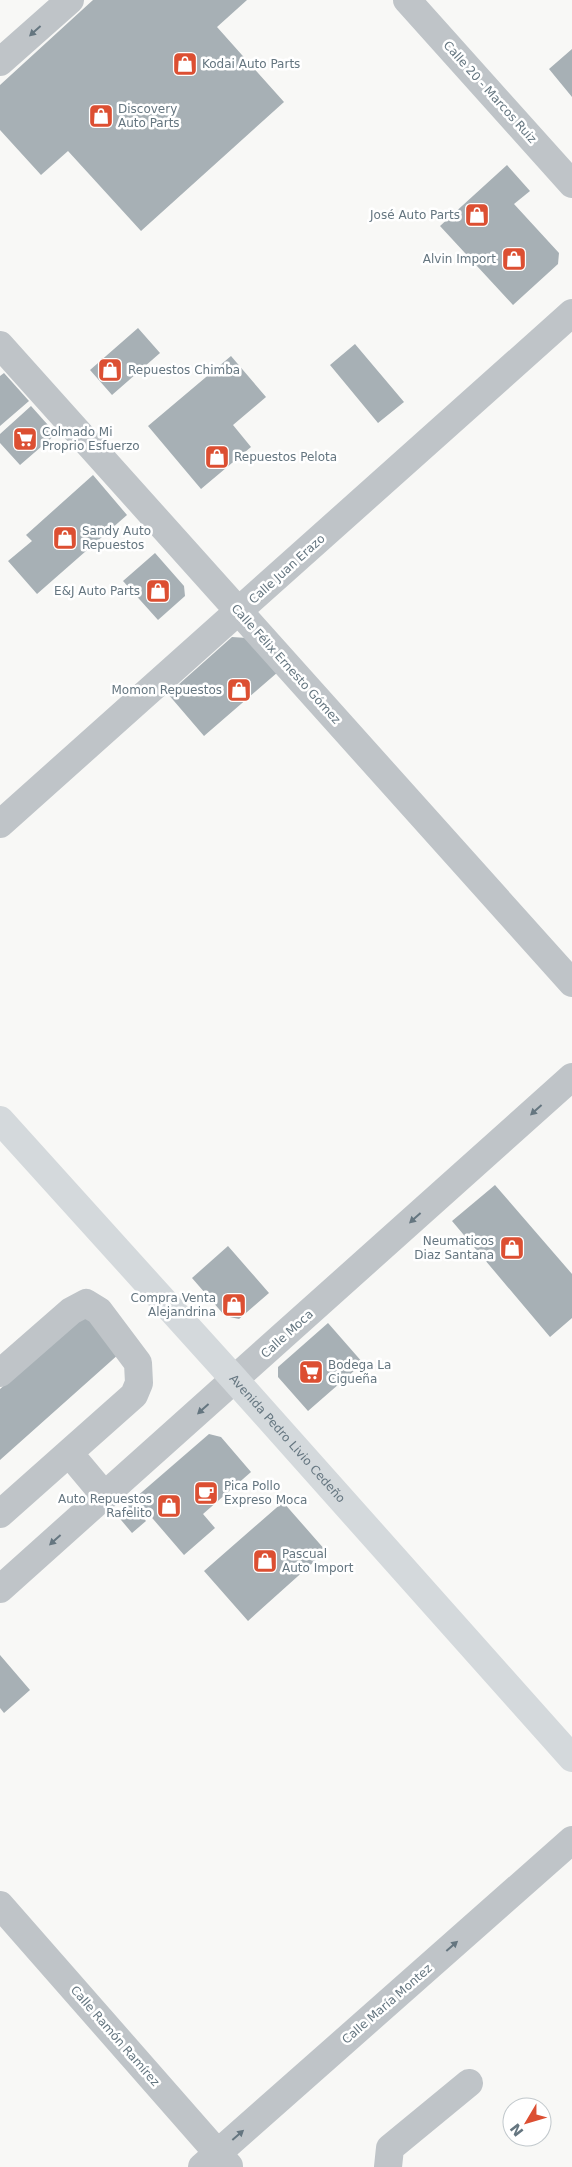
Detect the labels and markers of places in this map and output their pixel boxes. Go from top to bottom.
shop icon: Kodai Auto Parts [172,51,198,77]
place label: Kodai Auto Parts [202,57,300,71]
place label: Discovery Auto Parts [118,102,180,130]
shop icon: Discovery Auto Parts [88,103,114,129]
shop icon: José Auto Parts [464,202,490,228]
place label: José Auto Parts [369,208,460,222]
shop icon: Alvin Import [501,246,527,272]
place label: Alvin Import [423,252,496,266]
shop icon: Repuestos Chimba [97,357,123,383]
place label: Repuestos Chimba [128,363,240,377]
place label: Colmado Mi Proprio Esfuerzo [42,425,140,453]
supermarket icon: Colmado Mi Proprio Esfuerzo [12,426,38,452]
shop icon: Repuestos Pelota [204,444,230,470]
place label: Repuestos Pelota [234,450,337,464]
place label: Sandy Auto Repuestos [82,524,151,552]
shop icon: Sandy Auto Repuestos [52,525,78,551]
shop icon: E&J Auto Parts [145,578,171,604]
place label: E&J Auto Parts [54,584,140,598]
shop icon: Momon Repuestos [226,677,252,703]
place label: Momon Repuestos [112,683,222,697]
place label: Neumaticos Diaz Santana [414,1234,494,1262]
shop icon: Neumaticos Diaz Santana [499,1235,525,1261]
place label: Compra Venta Alejandrina [131,1291,216,1319]
shop icon: Compra Venta Alejandrina [221,1292,247,1318]
place label: Bodega La Cigueña [328,1358,391,1386]
supermarket icon: Bodega La Cigueña [298,1359,324,1385]
place label: Pica Pollo Expreso Moca [224,1479,307,1507]
cafe icon: Pica Pollo Expreso Moca [193,1480,219,1506]
place label: Auto Repuestos Rafelito [58,1492,152,1520]
shop icon: Auto Repuestos Rafelito [156,1493,182,1519]
place label: Pascual Auto Import [282,1547,354,1575]
shop icon: Pascual Auto Import [252,1548,278,1574]

